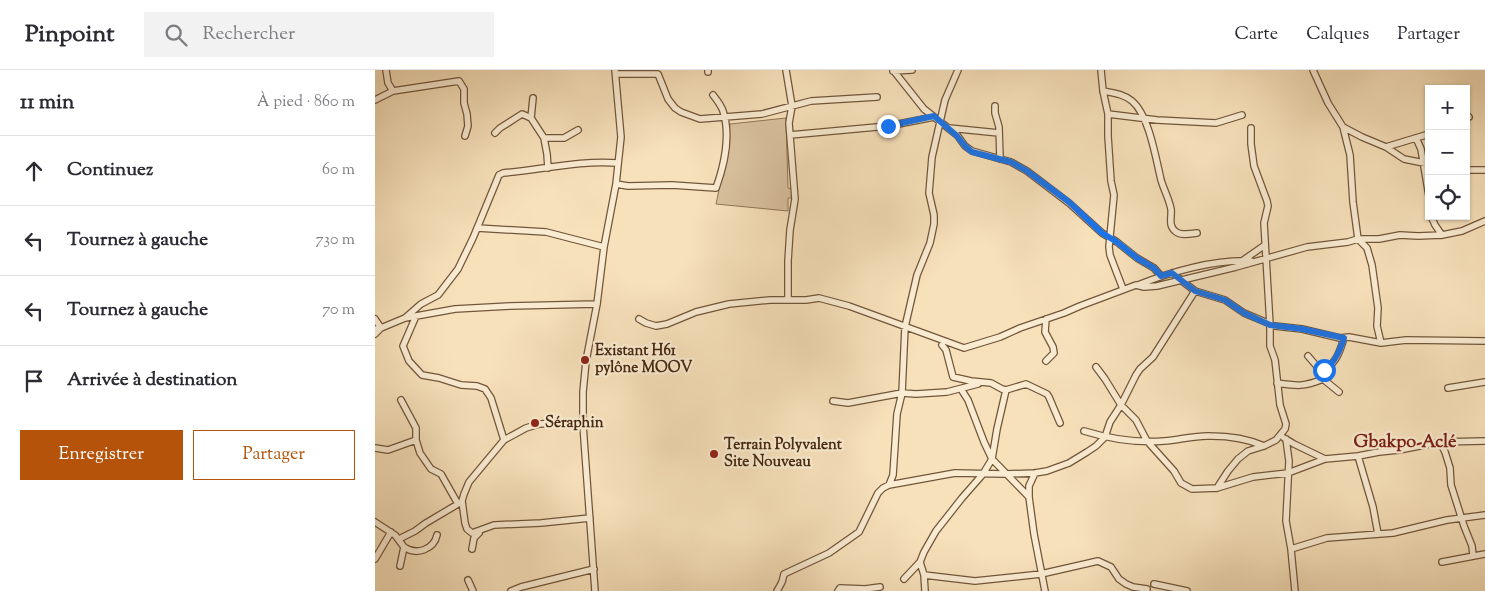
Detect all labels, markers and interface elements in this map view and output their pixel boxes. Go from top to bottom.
search box [144,12,494,57]
text: Pinpoint [25,18,114,52]
icon: search [162,21,190,49]
text: Rechercher [202,21,295,48]
text: Carte [1235,22,1278,48]
text: Calques [1306,22,1369,48]
text: Partager [1397,22,1460,48]
map controls [1425,85,1470,220]
button: + [1425,85,1470,130]
text: 11 min [20,88,75,118]
text: À pied · 860 m [257,91,355,114]
route end [877,115,900,138]
button: − [1425,130,1470,175]
icon: ahead [20,157,48,185]
text: Continuez [67,157,153,184]
text: 60 m [322,159,355,182]
button: locate [1425,175,1470,220]
icon: left [20,227,48,255]
text: Tournez à gauche [67,227,208,254]
text: 730 m [316,229,355,252]
icon: left [20,297,48,325]
text: Tournez à gauche [67,297,208,324]
text: 70 m [322,299,355,322]
place label: Existant H61 pylône MOOV [595,341,693,379]
marker: Existant H61 pylône MOOV [579,354,591,366]
route start [1313,359,1336,382]
icon: arrive [20,367,48,395]
text: Arrivée à destination [67,367,238,394]
place label: Séraphin [545,413,604,434]
marker: Séraphin [529,417,541,429]
button: Enregistrer [20,430,183,480]
button: Partager [193,430,355,480]
district label: Gbakpo-Aclé [1354,430,1457,456]
place label: Terrain Polyvalent Site Nouveau [724,435,843,473]
marker: Terrain Polyvalent Site Nouveau [708,448,720,460]

